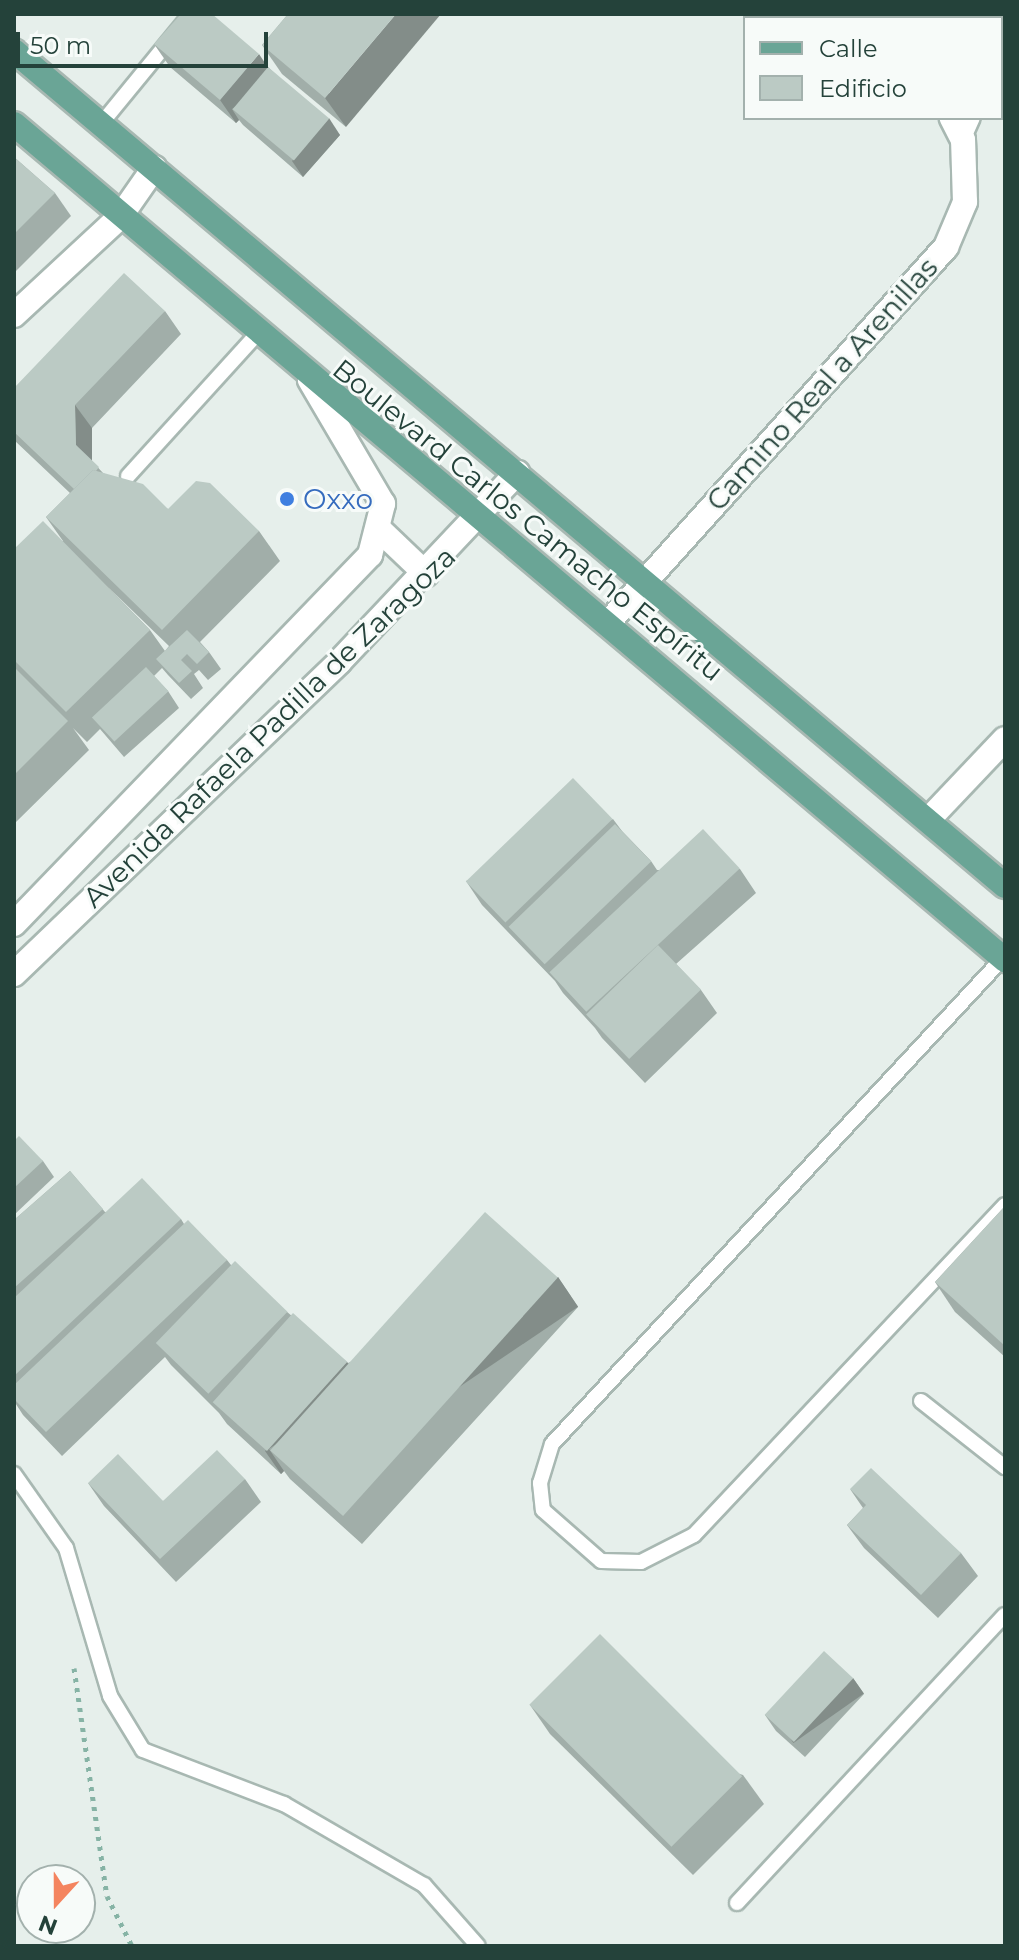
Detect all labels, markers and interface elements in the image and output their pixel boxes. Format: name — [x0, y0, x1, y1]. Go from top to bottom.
scale bar — [20, 16, 272, 66]
legend — [743, 16, 1003, 120]
text: 50 m — [30, 31, 91, 60]
text: Calle — [819, 34, 877, 63]
text: Edificio — [819, 74, 907, 103]
street label: Camino Real a Arenillas — [700, 251, 944, 517]
street label: Boulevard Carlos Camacho Espíritu — [326, 352, 730, 688]
place label: Oxxo — [303, 482, 373, 516]
marker: Oxxo — [278, 490, 296, 508]
street label: Avenida Rafaela Padilla de Zaragoza — [76, 540, 462, 914]
north arrow — [16, 1864, 96, 1944]
text: N — [35, 1909, 61, 1941]

